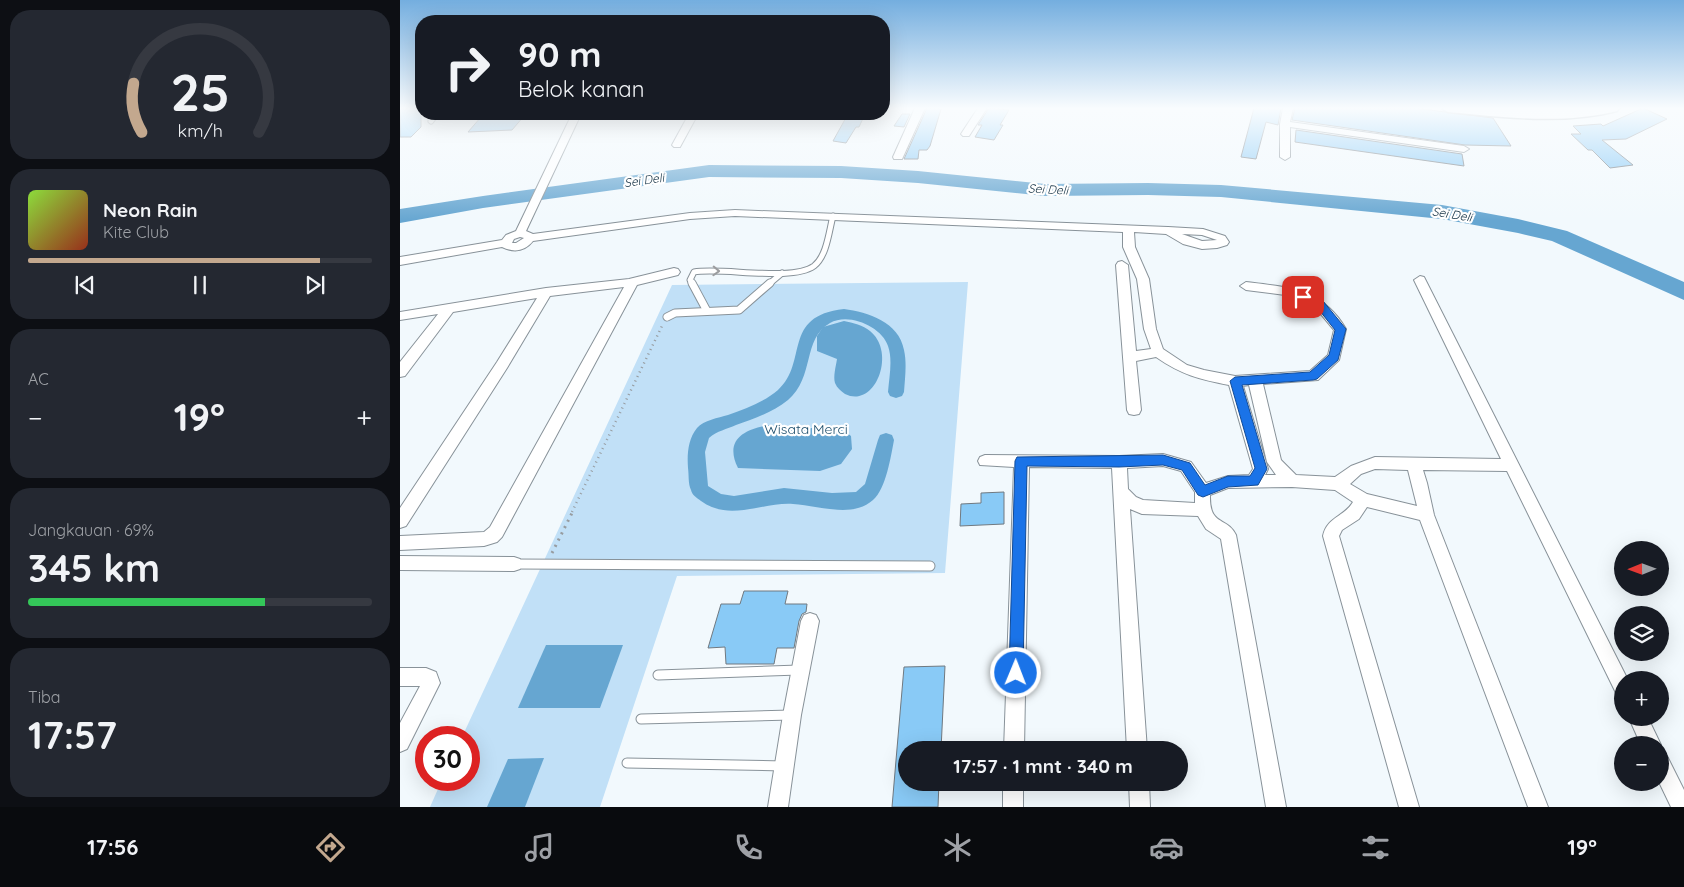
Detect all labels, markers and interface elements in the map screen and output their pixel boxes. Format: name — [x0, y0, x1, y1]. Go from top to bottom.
text: 90 m — [518, 32, 601, 76]
icon: right — [435, 35, 500, 100]
text: 25 — [170, 59, 230, 124]
text: Belok kanan — [518, 75, 644, 103]
text: km/h — [177, 119, 223, 141]
water label: Sei Deli — [623, 170, 666, 190]
water label: Sei Deli — [1028, 180, 1070, 198]
text: Neon Rain — [103, 198, 198, 222]
water label: Sei Deli — [1431, 203, 1474, 225]
text: Kite Club — [103, 222, 169, 242]
one-way arrow — [712, 265, 720, 276]
icon: previous — [71, 271, 99, 299]
icon: pause — [186, 271, 214, 299]
icon: next — [301, 271, 329, 299]
pin — [1282, 276, 1324, 318]
icon: arrive — [1289, 283, 1317, 311]
text: AC — [28, 369, 49, 389]
text: 19° — [174, 393, 225, 441]
text: − — [28, 400, 43, 435]
text: + — [356, 400, 372, 435]
park label: Wisata Merci — [764, 420, 848, 438]
text: Jangkauan · 69% — [28, 520, 154, 540]
north arrow — [1614, 541, 1669, 596]
map controls — [1614, 541, 1669, 791]
text: 345 km — [28, 544, 160, 592]
button: layers — [1614, 606, 1669, 661]
position arrow — [989, 646, 1041, 698]
button: + — [1614, 671, 1669, 726]
text: Tiba — [28, 687, 60, 707]
text: 17:57 — [28, 711, 117, 759]
speed limit sign: 30 — [415, 726, 480, 791]
button: − — [1614, 736, 1669, 791]
text: 17:57 · 1 mnt · 340 m — [953, 754, 1133, 778]
icon: directions — [313, 830, 348, 865]
icon: music — [522, 830, 557, 865]
icon: phone — [731, 830, 766, 865]
icon: climate — [940, 830, 975, 865]
icon: car — [1149, 830, 1184, 865]
icon: filters — [1358, 830, 1393, 865]
text: 17:56 — [87, 833, 139, 861]
text: 19° — [1567, 833, 1597, 861]

